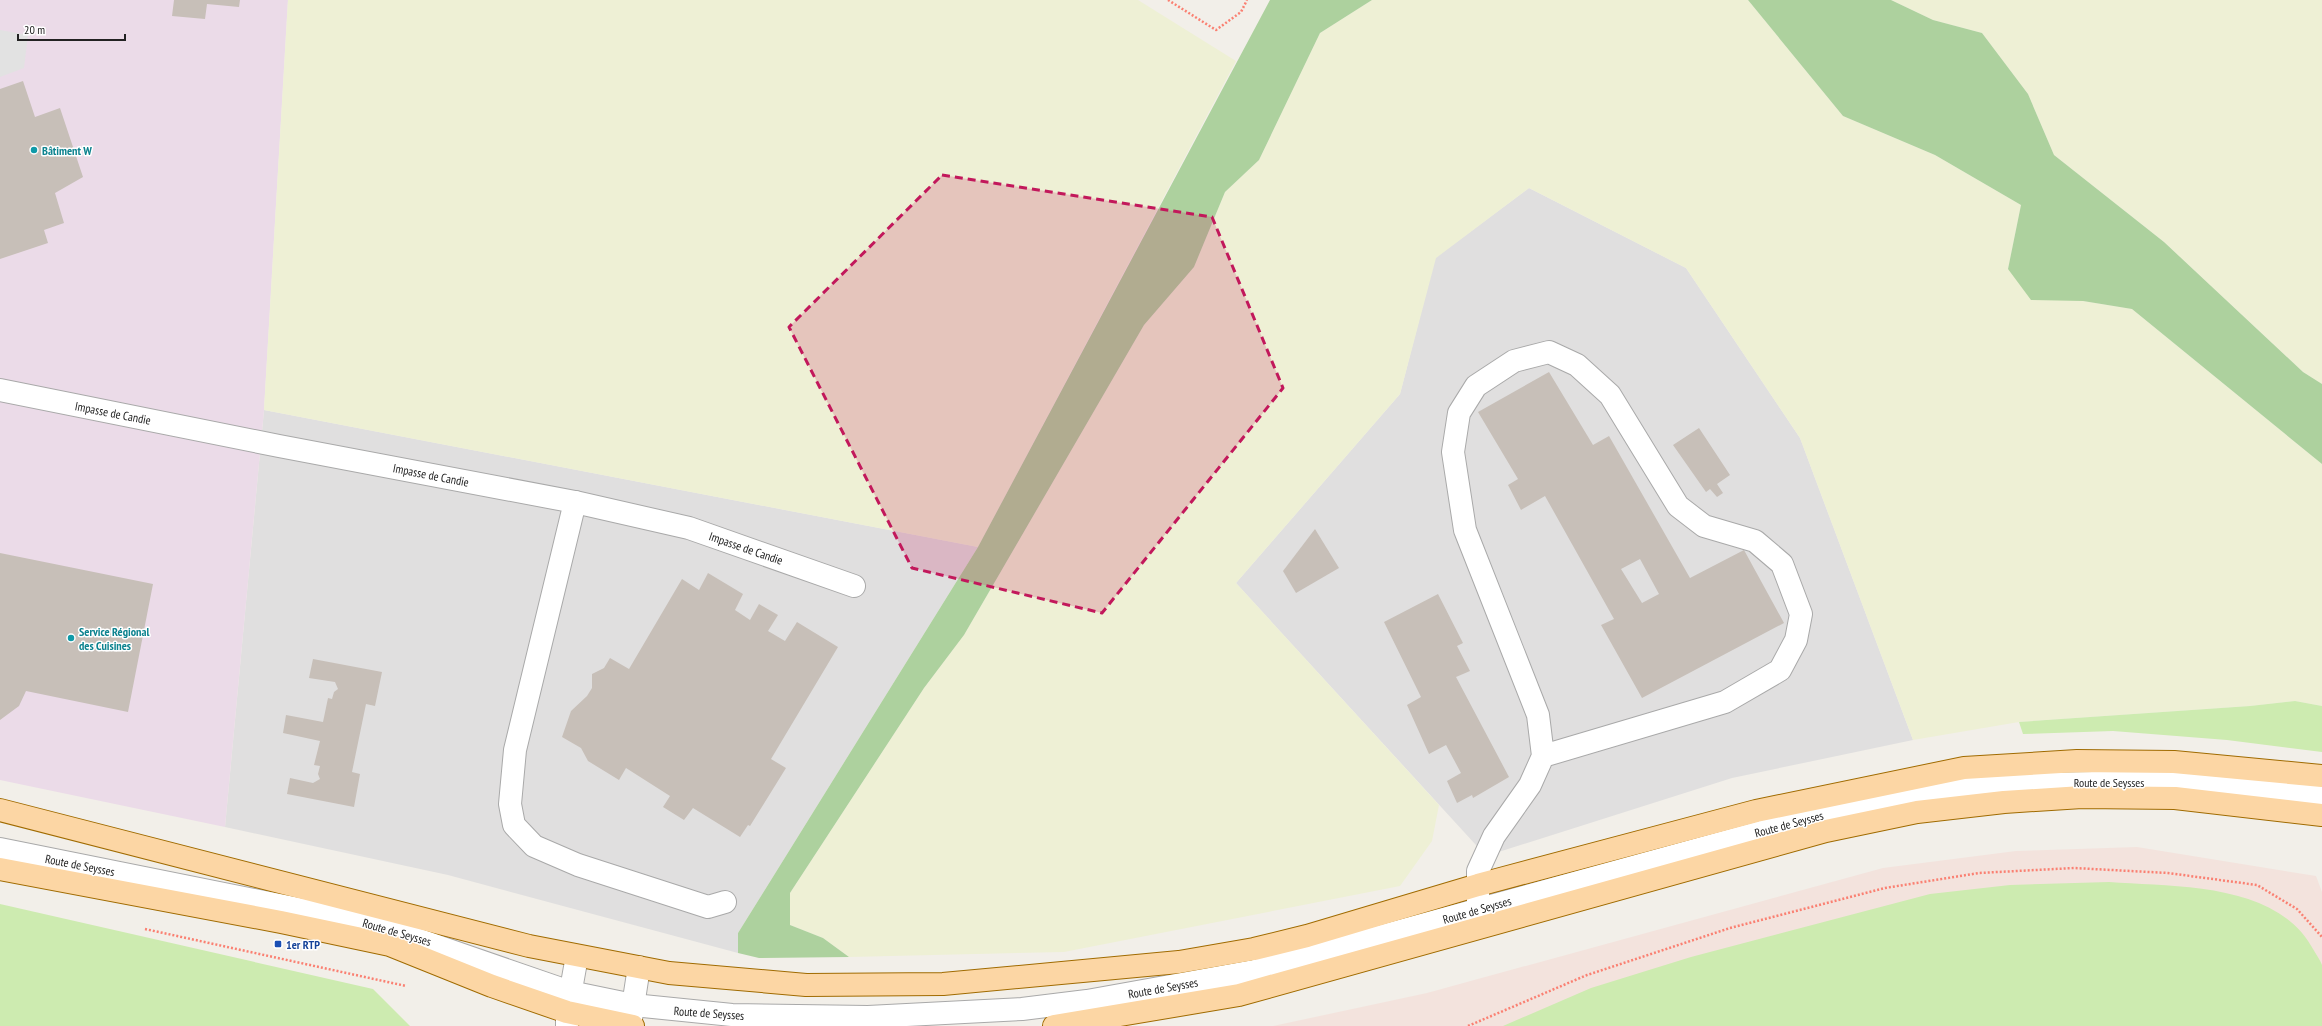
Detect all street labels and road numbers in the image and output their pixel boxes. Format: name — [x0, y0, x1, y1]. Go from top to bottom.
street label: Impasse de Candie — [74, 398, 152, 428]
street label: Impasse de Candie — [392, 460, 470, 490]
street label: Impasse de Candie — [707, 528, 785, 568]
street label: Route de Seysses — [2074, 775, 2144, 790]
street label: Route de Seysses — [1753, 808, 1825, 840]
street label: Route de Seysses — [44, 851, 116, 879]
street label: Route de Seysses — [1441, 893, 1513, 927]
street label: Route de Seysses — [361, 915, 433, 949]
street label: Route de Seysses — [1127, 974, 1199, 1002]
street label: Route de Seysses — [673, 1003, 745, 1023]

